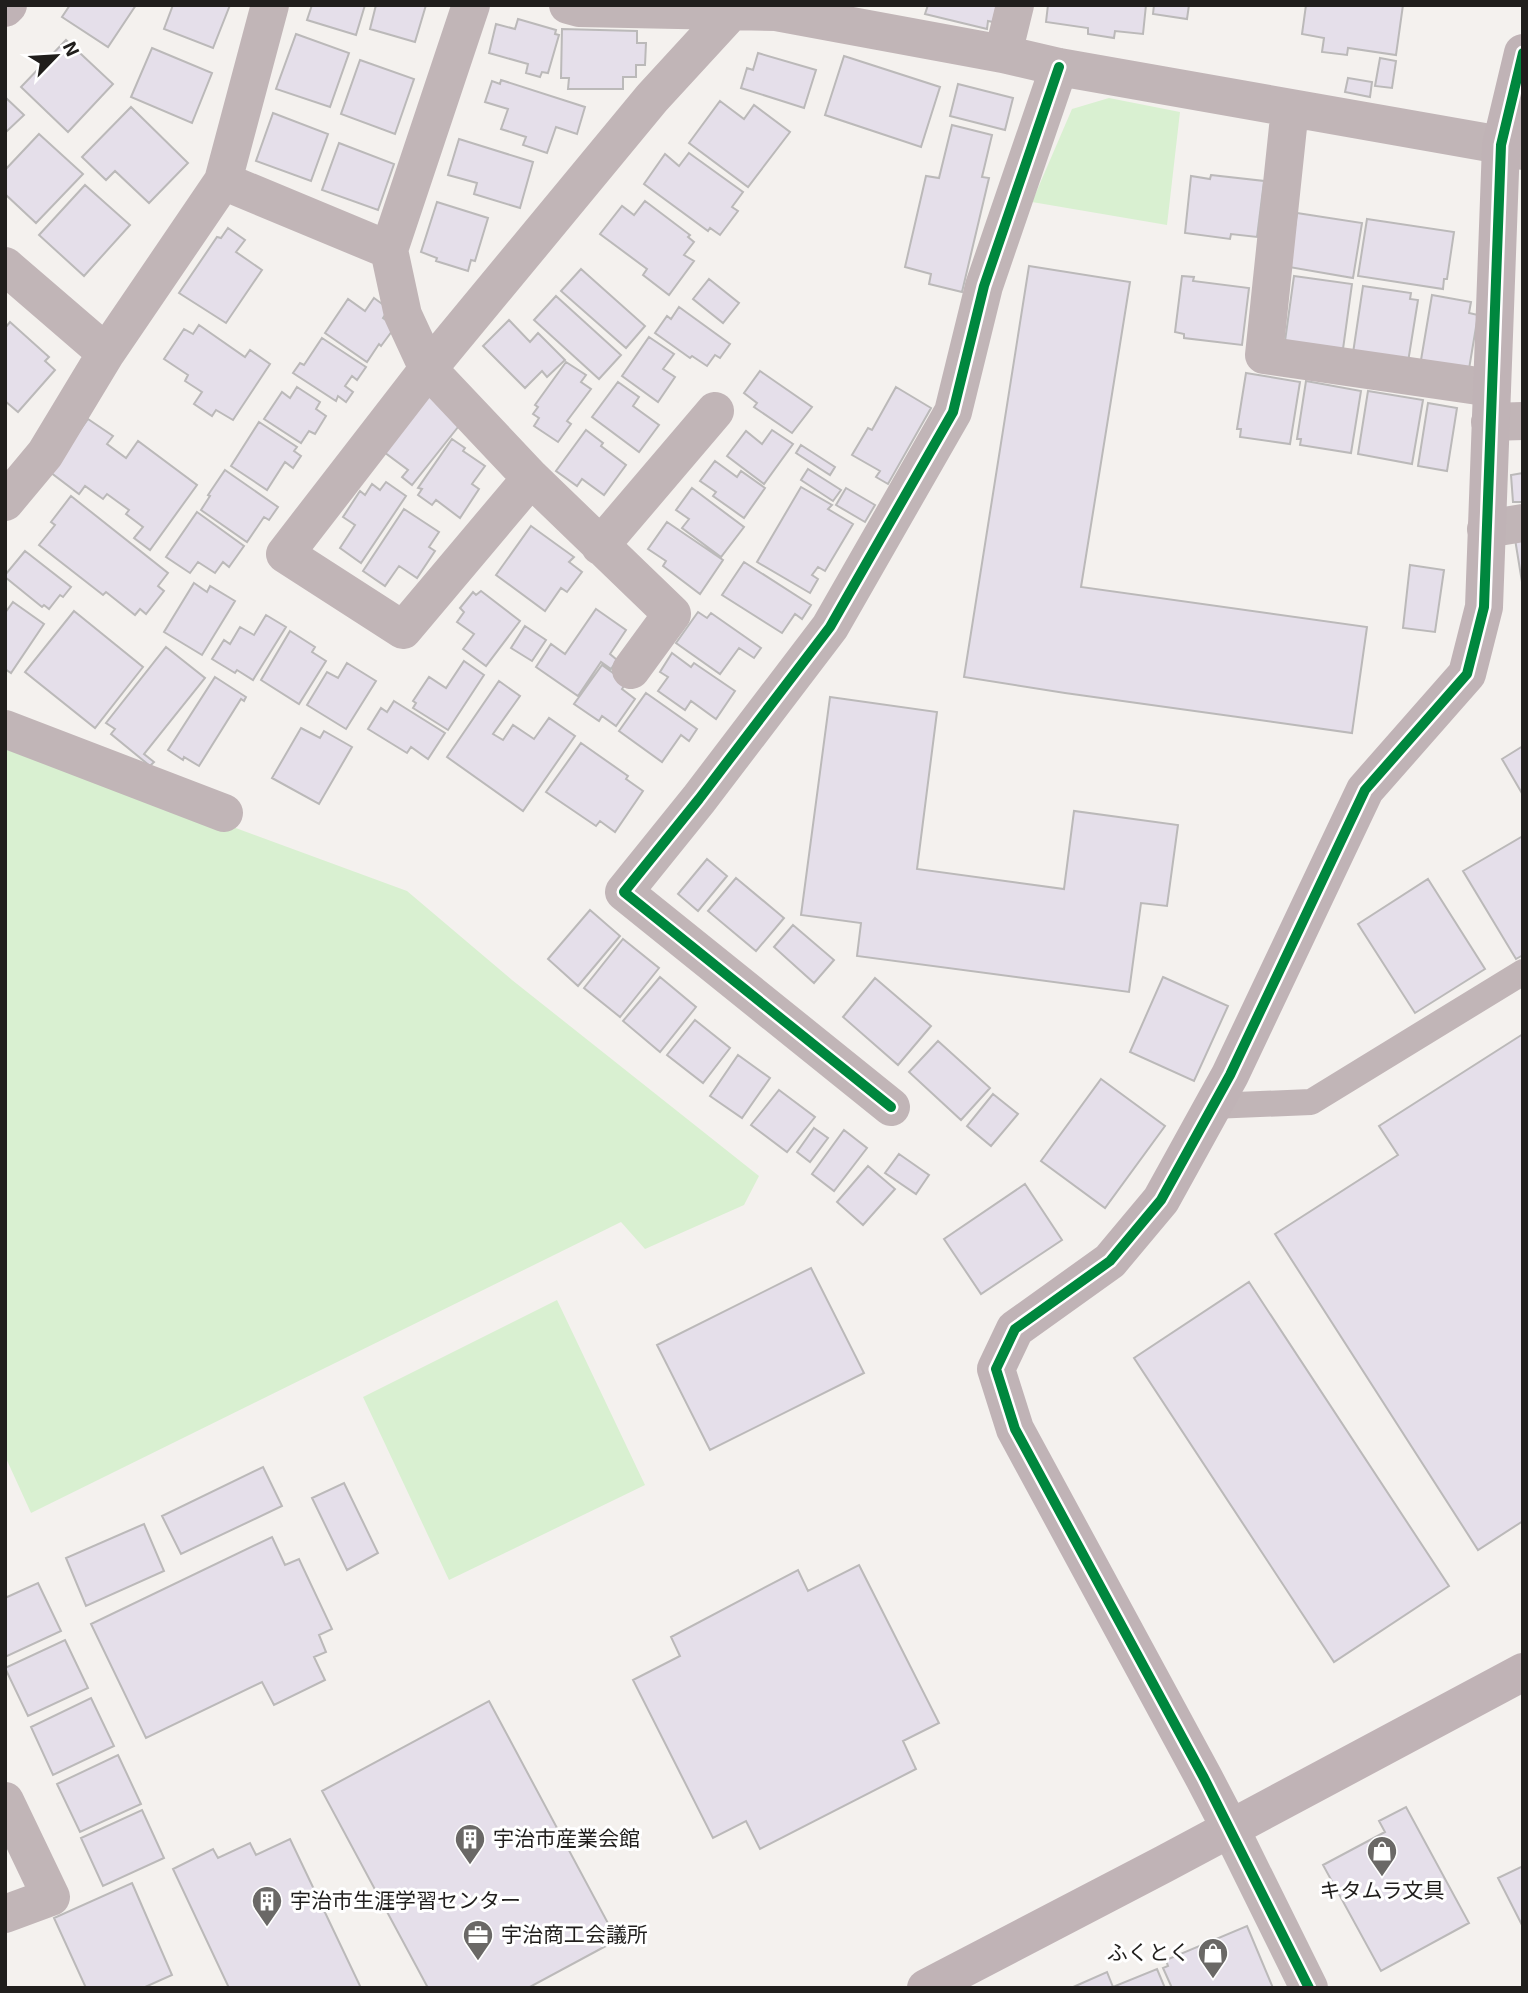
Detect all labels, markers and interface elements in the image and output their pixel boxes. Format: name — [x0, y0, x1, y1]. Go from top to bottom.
north arrow — [21, 21, 91, 91]
text: N — [59, 38, 85, 60]
building icon: 宇治市産業会館 — [453, 1822, 487, 1866]
place label: 宇治市産業会館 — [493, 1825, 640, 1850]
shop icon: キタムラ文具 — [1365, 1834, 1399, 1878]
place label: キタムラ文具 — [1320, 1877, 1444, 1902]
building icon: 宇治市生涯学習センター — [250, 1884, 284, 1928]
place label: 宇治市生涯学習センター — [290, 1887, 521, 1912]
office icon: 宇治商工会議所 — [461, 1918, 495, 1962]
place label: 宇治商工会議所 — [501, 1921, 648, 1946]
shop icon: ふくとく — [1196, 1936, 1230, 1980]
place label: ふくとく — [1107, 1939, 1190, 1964]

